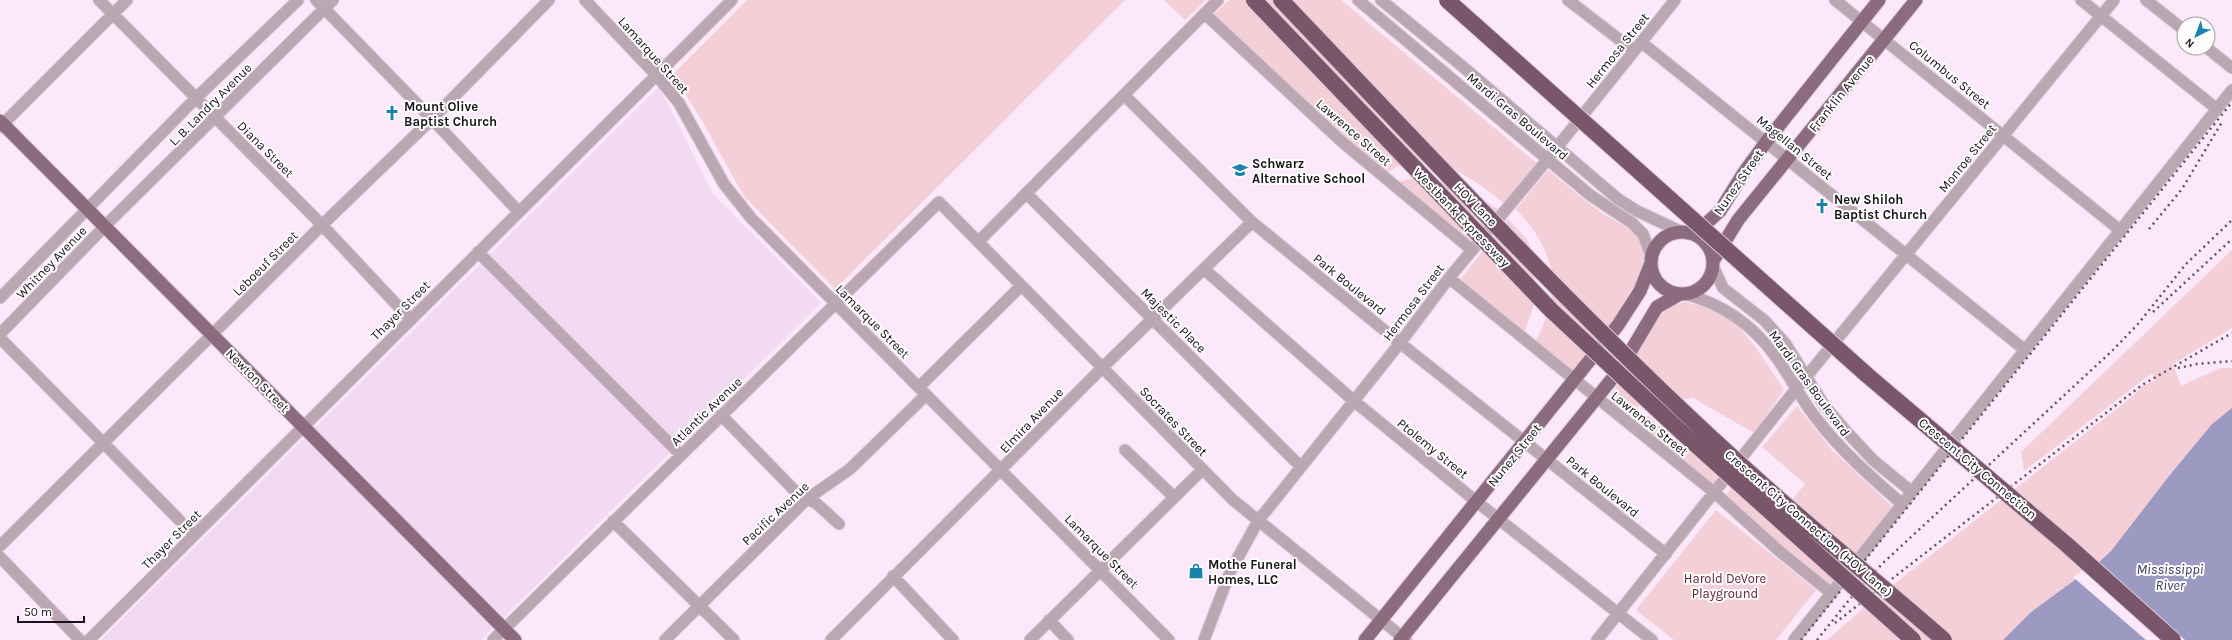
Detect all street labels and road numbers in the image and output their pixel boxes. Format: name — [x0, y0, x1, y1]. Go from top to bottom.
street label: Hermosa Street — [1583, 10, 1652, 91]
street label: Lamarque Street — [614, 14, 692, 98]
street label: Columbus Street — [1906, 37, 1993, 112]
street label: Franklin Avenue — [1806, 51, 1877, 135]
street label: L. B. Landry Avenue — [166, 60, 255, 149]
street label: Mardi Gras Boulevard — [1464, 70, 1571, 163]
street label: Lawrence Street — [1313, 96, 1394, 169]
street label: Magellan Street — [1754, 112, 1836, 183]
street label: Diana Street — [234, 118, 297, 181]
street label: Monroe Street — [1935, 121, 1999, 195]
street label: Nunez Street — [1710, 147, 1766, 218]
street label: Westbank Expressway — [1410, 165, 1513, 270]
street label: HOV Lane — [1451, 179, 1500, 230]
street label: Whitney Avenue — [13, 223, 90, 302]
street label: Leboeuf Street — [230, 228, 301, 299]
street label: Park Boulevard — [1310, 251, 1389, 318]
street label: Hermosa Street — [1380, 261, 1447, 344]
street label: Thayer Street — [368, 278, 433, 343]
street label: Lamarque Street — [832, 281, 913, 362]
street label: Majestic Place — [1138, 285, 1209, 356]
street label: Mardi Gras Boulevard — [1766, 327, 1853, 439]
street label: Newton Street — [223, 345, 293, 415]
street label: Atlantic Avenue — [668, 374, 745, 449]
street label: Elmira Avenue — [997, 384, 1066, 456]
street label: Socrates Street — [1137, 384, 1211, 459]
street label: Lawrence Street — [1608, 388, 1691, 459]
street label: Ptolemy Street — [1394, 415, 1471, 481]
street label: Crescent City Connection — [1916, 415, 2040, 522]
street label: Nunez Street — [1485, 421, 1544, 490]
street label: Crescent City Connection (HOV Lane) — [1722, 447, 1895, 600]
street label: Park Boulevard — [1563, 453, 1642, 520]
street label: Pacific Avenue — [739, 478, 812, 548]
street label: Thayer Street — [139, 507, 204, 572]
street label: Lamarque Street — [1061, 511, 1142, 592]

